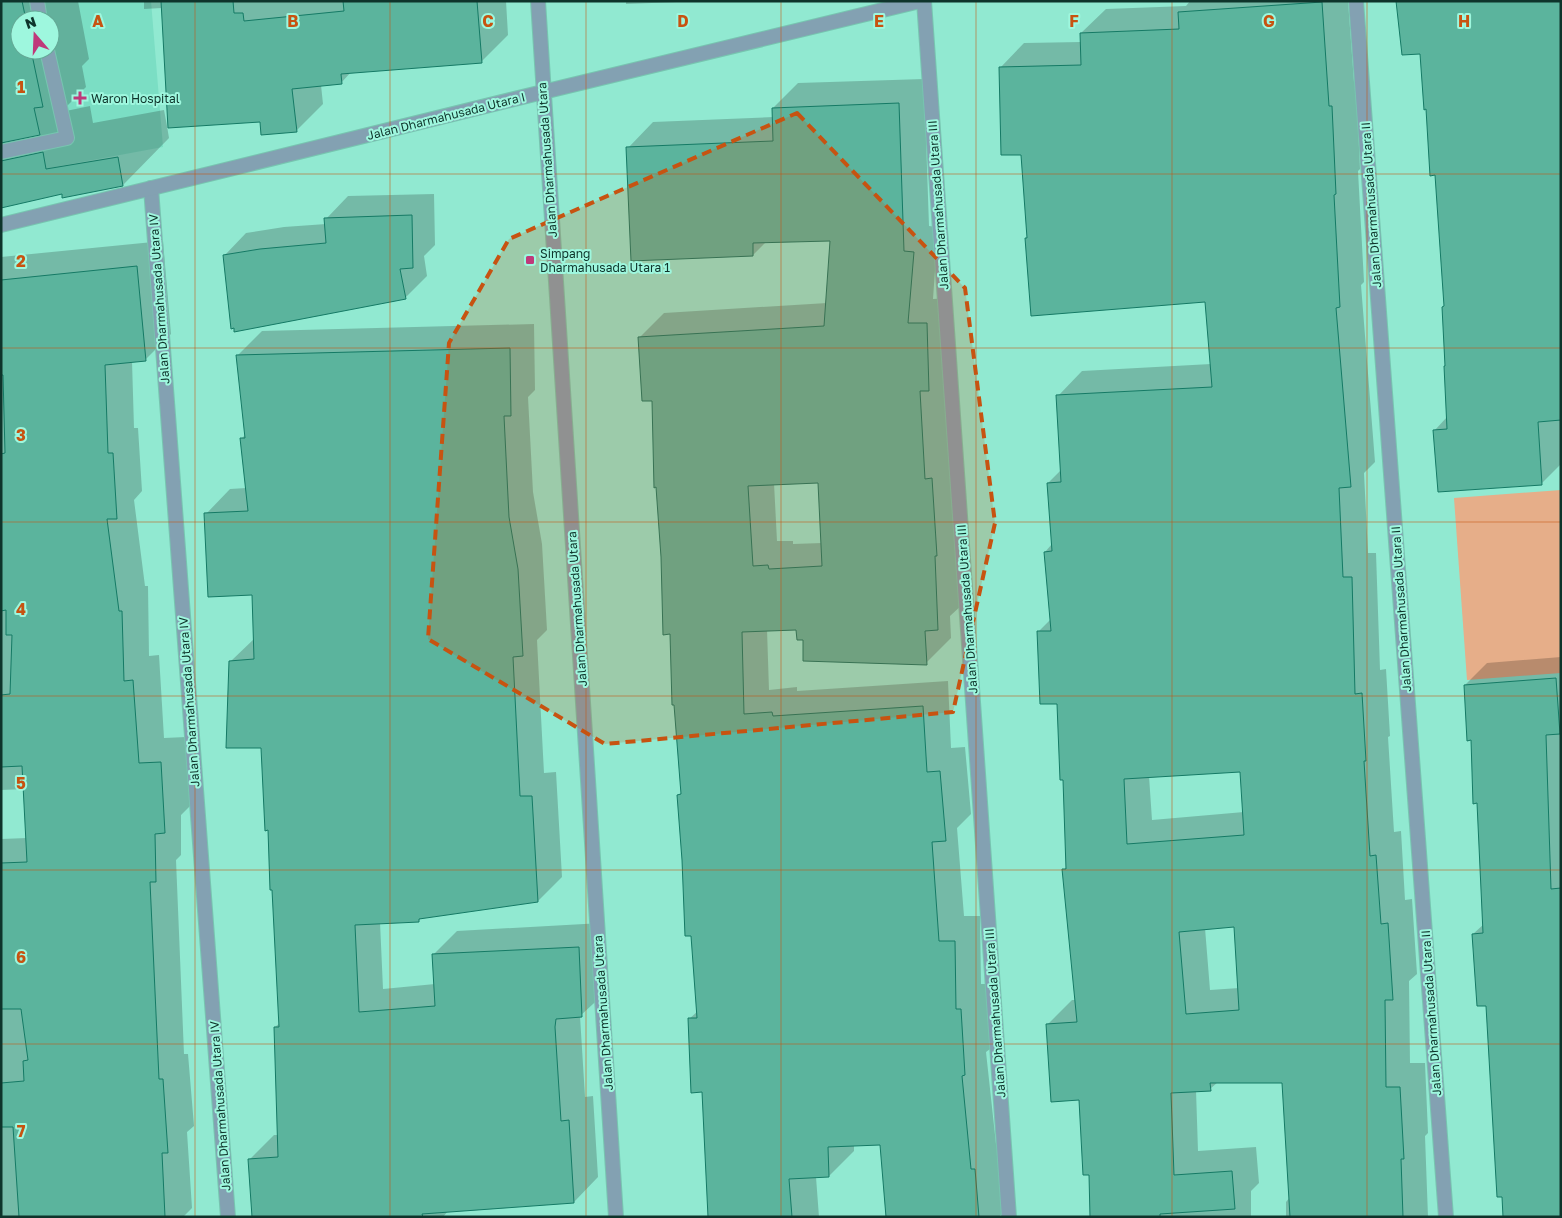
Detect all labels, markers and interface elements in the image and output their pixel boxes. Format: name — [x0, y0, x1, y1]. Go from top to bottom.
north arrow — [10, 10, 60, 60]
text: A — [92, 11, 104, 31]
text: B — [287, 11, 299, 31]
text: C — [482, 11, 494, 31]
text: D — [677, 11, 689, 31]
text: E — [874, 11, 884, 31]
text: F — [1069, 11, 1079, 31]
text: G — [1263, 11, 1275, 31]
text: H — [1458, 11, 1470, 31]
text: N — [23, 12, 38, 32]
text: 1 — [17, 77, 25, 97]
street label: Jalan Dharmahusada Utara — [534, 82, 560, 238]
street label: Jalan Dharmahusada Utara I — [365, 89, 527, 143]
marker: Waron Hospital — [73, 91, 87, 105]
place label: Waron Hospital — [91, 91, 180, 106]
street label: Jalan Dharmahusada Utara III — [925, 120, 951, 290]
street label: Jalan Dharmahusada Utara II — [1358, 122, 1384, 288]
street label: Jalan Dharmahusada Utara IV — [146, 213, 172, 385]
place label: Simpang Dharmahusada Utara 1 — [540, 246, 670, 275]
text: 2 — [16, 251, 26, 271]
marker: Simpang Dharmahusada Utara 1 — [524, 254, 536, 266]
text: 3 — [16, 425, 26, 445]
street label: Jalan Dharmahusada Utara III — [954, 524, 980, 694]
street label: Jalan Dharmahusada Utara II — [1388, 526, 1414, 692]
street label: Jalan Dharmahusada Utara — [564, 531, 590, 687]
text: 4 — [16, 599, 26, 619]
street label: Jalan Dharmahusada Utara IV — [176, 616, 202, 788]
text: 5 — [16, 773, 26, 793]
street label: Jalan Dharmahusada Utara III — [982, 928, 1008, 1098]
street label: Jalan Dharmahusada Utara II — [1418, 930, 1444, 1096]
street label: Jalan Dharmahusada Utara — [590, 935, 616, 1091]
text: 6 — [16, 947, 26, 967]
street label: Jalan Dharmahusada Utara IV — [207, 1020, 233, 1192]
text: 7 — [17, 1121, 26, 1141]

